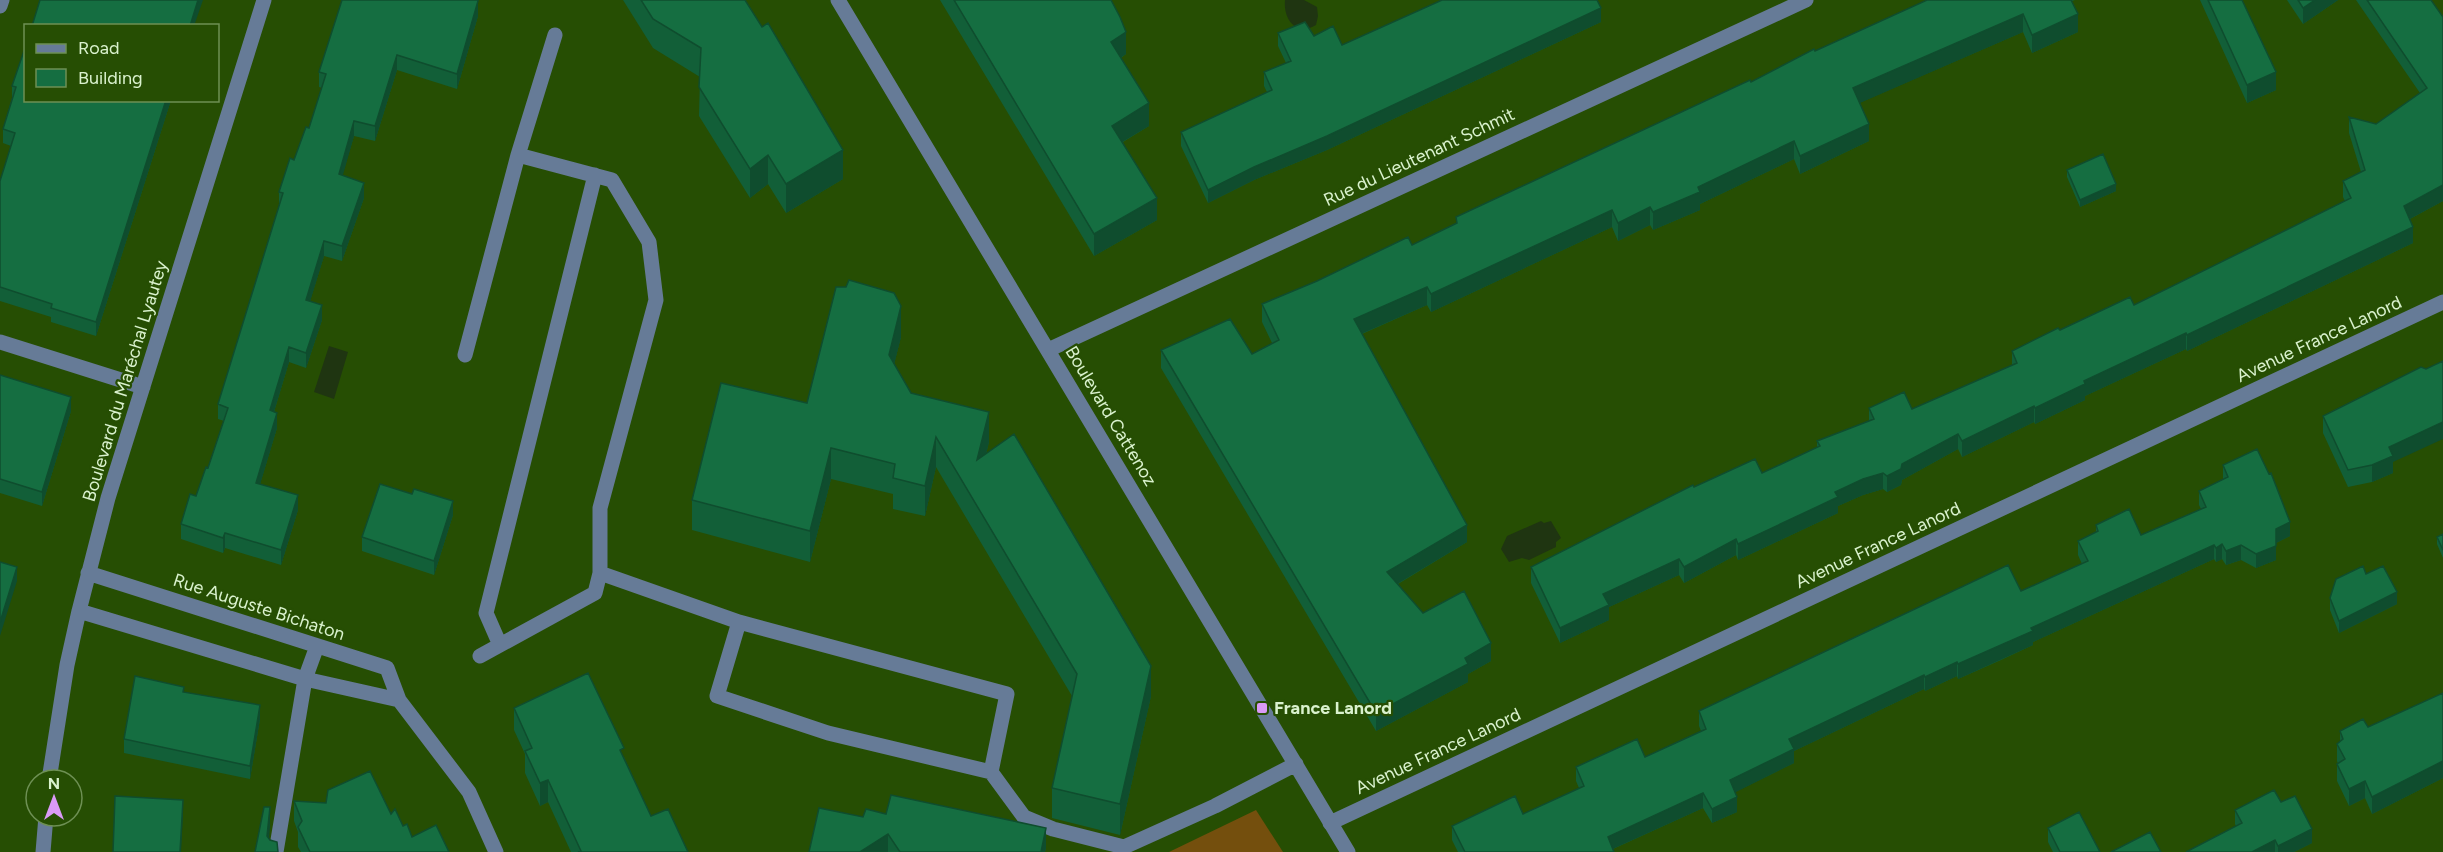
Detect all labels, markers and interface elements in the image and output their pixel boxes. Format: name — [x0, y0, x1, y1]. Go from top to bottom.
legend — [24, 24, 219, 102]
text: Road — [78, 37, 119, 59]
text: Building — [78, 67, 143, 89]
street label: Rue du Lieutenant Schmit — [1320, 103, 1518, 211]
street label: Boulevard du Maréchal Lyautey — [78, 257, 172, 504]
street label: Avenue France Lanord — [2233, 291, 2405, 387]
street label: Boulevard Cattenoz — [1061, 342, 1162, 490]
street label: Avenue France Lanord — [1792, 497, 1964, 593]
street label: Rue Auguste Bichaton — [170, 569, 348, 645]
place label: France Lanord — [1274, 697, 1392, 719]
marker: France Lanord — [1255, 701, 1269, 715]
street label: Avenue France Lanord — [1352, 703, 1524, 799]
north arrow — [24, 768, 84, 828]
text: N — [48, 774, 60, 793]

